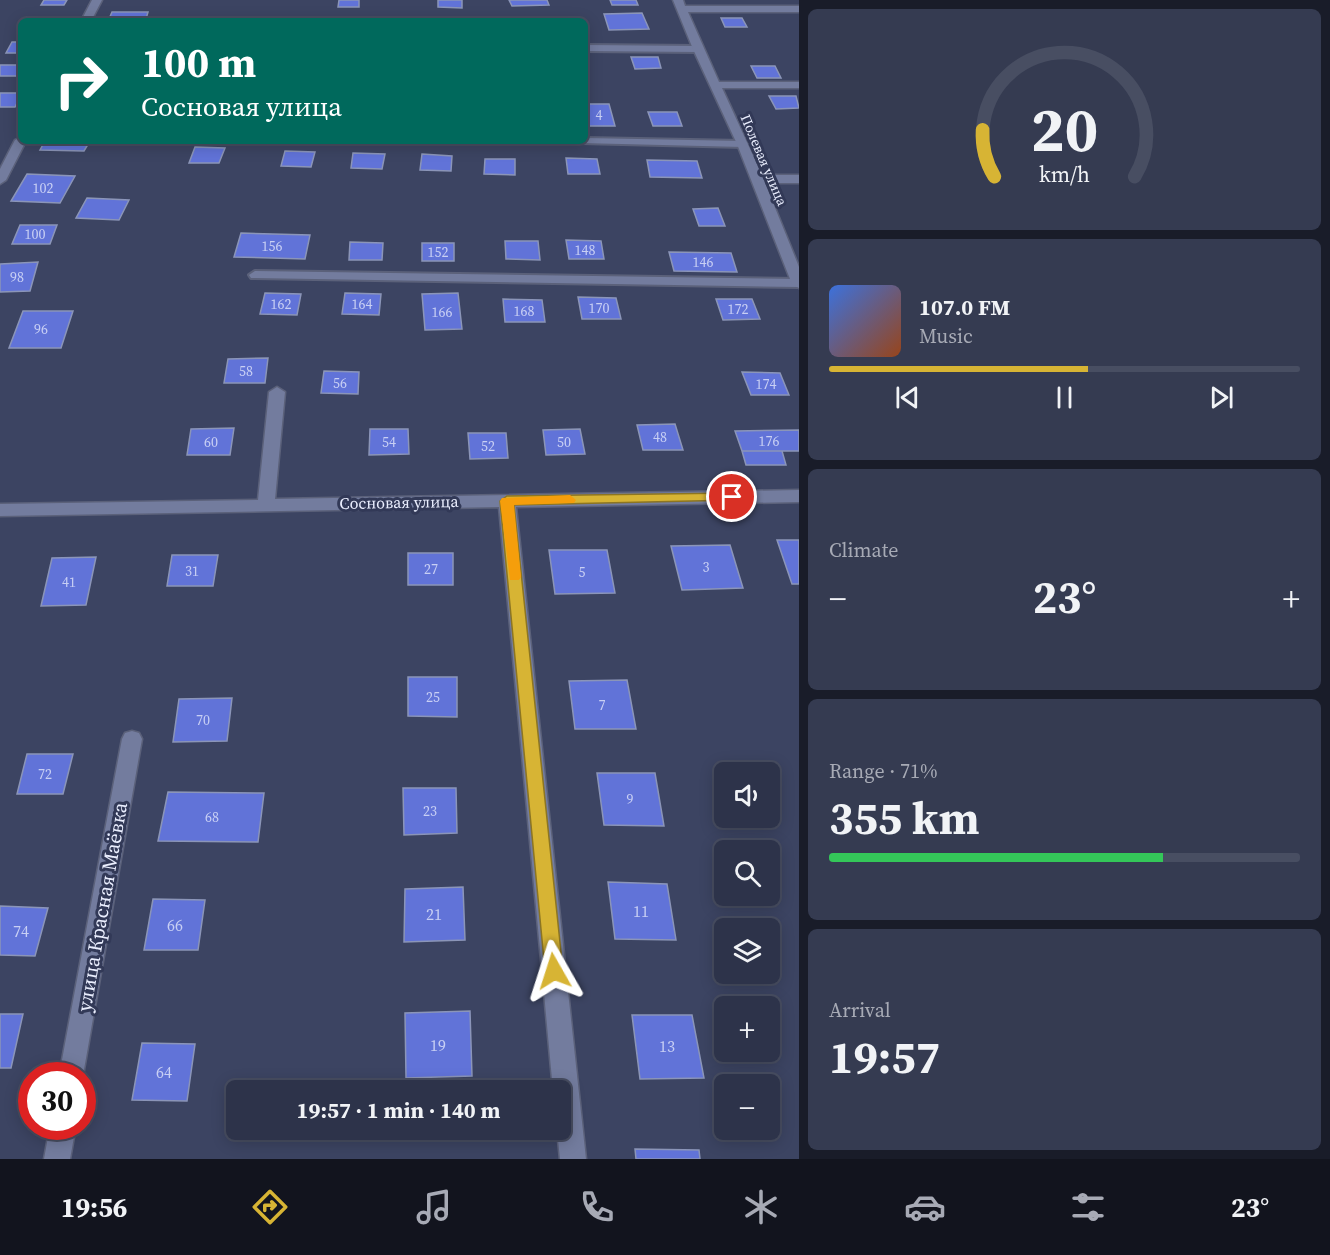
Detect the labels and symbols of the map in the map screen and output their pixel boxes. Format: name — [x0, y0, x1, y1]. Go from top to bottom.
house number: 4 — [596, 105, 603, 125]
street label: Полевая улица — [736, 111, 793, 210]
house number: 102 — [33, 178, 54, 198]
house number: 100 — [25, 224, 46, 244]
house number: 156 — [262, 236, 283, 256]
house number: 148 — [575, 240, 596, 260]
house number: 152 — [428, 242, 449, 262]
house number: 146 — [693, 252, 714, 272]
house number: 98 — [10, 267, 24, 287]
house number: 162 — [271, 294, 292, 314]
house number: 164 — [352, 294, 373, 314]
house number: 170 — [589, 298, 610, 318]
house number: 172 — [728, 299, 749, 319]
house number: 168 — [514, 301, 535, 321]
house number: 166 — [432, 302, 453, 322]
house number: 96 — [34, 319, 48, 339]
house number: 58 — [239, 361, 253, 381]
house number: 56 — [333, 373, 347, 393]
house number: 174 — [756, 374, 777, 394]
house number: 48 — [653, 427, 667, 447]
house number: 176 — [759, 431, 780, 451]
house number: 60 — [204, 432, 218, 452]
house number: 54 — [382, 432, 396, 452]
house number: 50 — [557, 432, 571, 452]
house number: 52 — [481, 436, 495, 456]
pin — [706, 471, 757, 522]
street label: Сосновая улица — [339, 490, 460, 514]
house number: 3 — [703, 557, 710, 577]
house number: 27 — [424, 559, 438, 579]
house number: 31 — [185, 561, 199, 581]
house number: 5 — [579, 562, 586, 582]
house number: 41 — [62, 572, 76, 592]
house number: 25 — [426, 687, 440, 707]
house number: 7 — [599, 695, 606, 715]
house number: 70 — [196, 710, 210, 730]
house number: 72 — [38, 764, 52, 784]
house number: 9 — [627, 789, 634, 809]
street label: улица Красная Маёвка — [70, 799, 134, 1014]
house number: 23 — [423, 801, 437, 821]
house number: 68 — [205, 807, 219, 827]
house number: 11 — [633, 900, 649, 922]
house number: 21 — [426, 903, 442, 925]
house number: 66 — [167, 914, 183, 936]
house number: 74 — [13, 920, 29, 942]
position arrow — [522, 939, 586, 1003]
house number: 19 — [430, 1034, 446, 1056]
house number: 13 — [659, 1035, 675, 1057]
house number: 64 — [156, 1061, 172, 1083]
speed limit sign: 30 — [18, 1062, 96, 1140]

